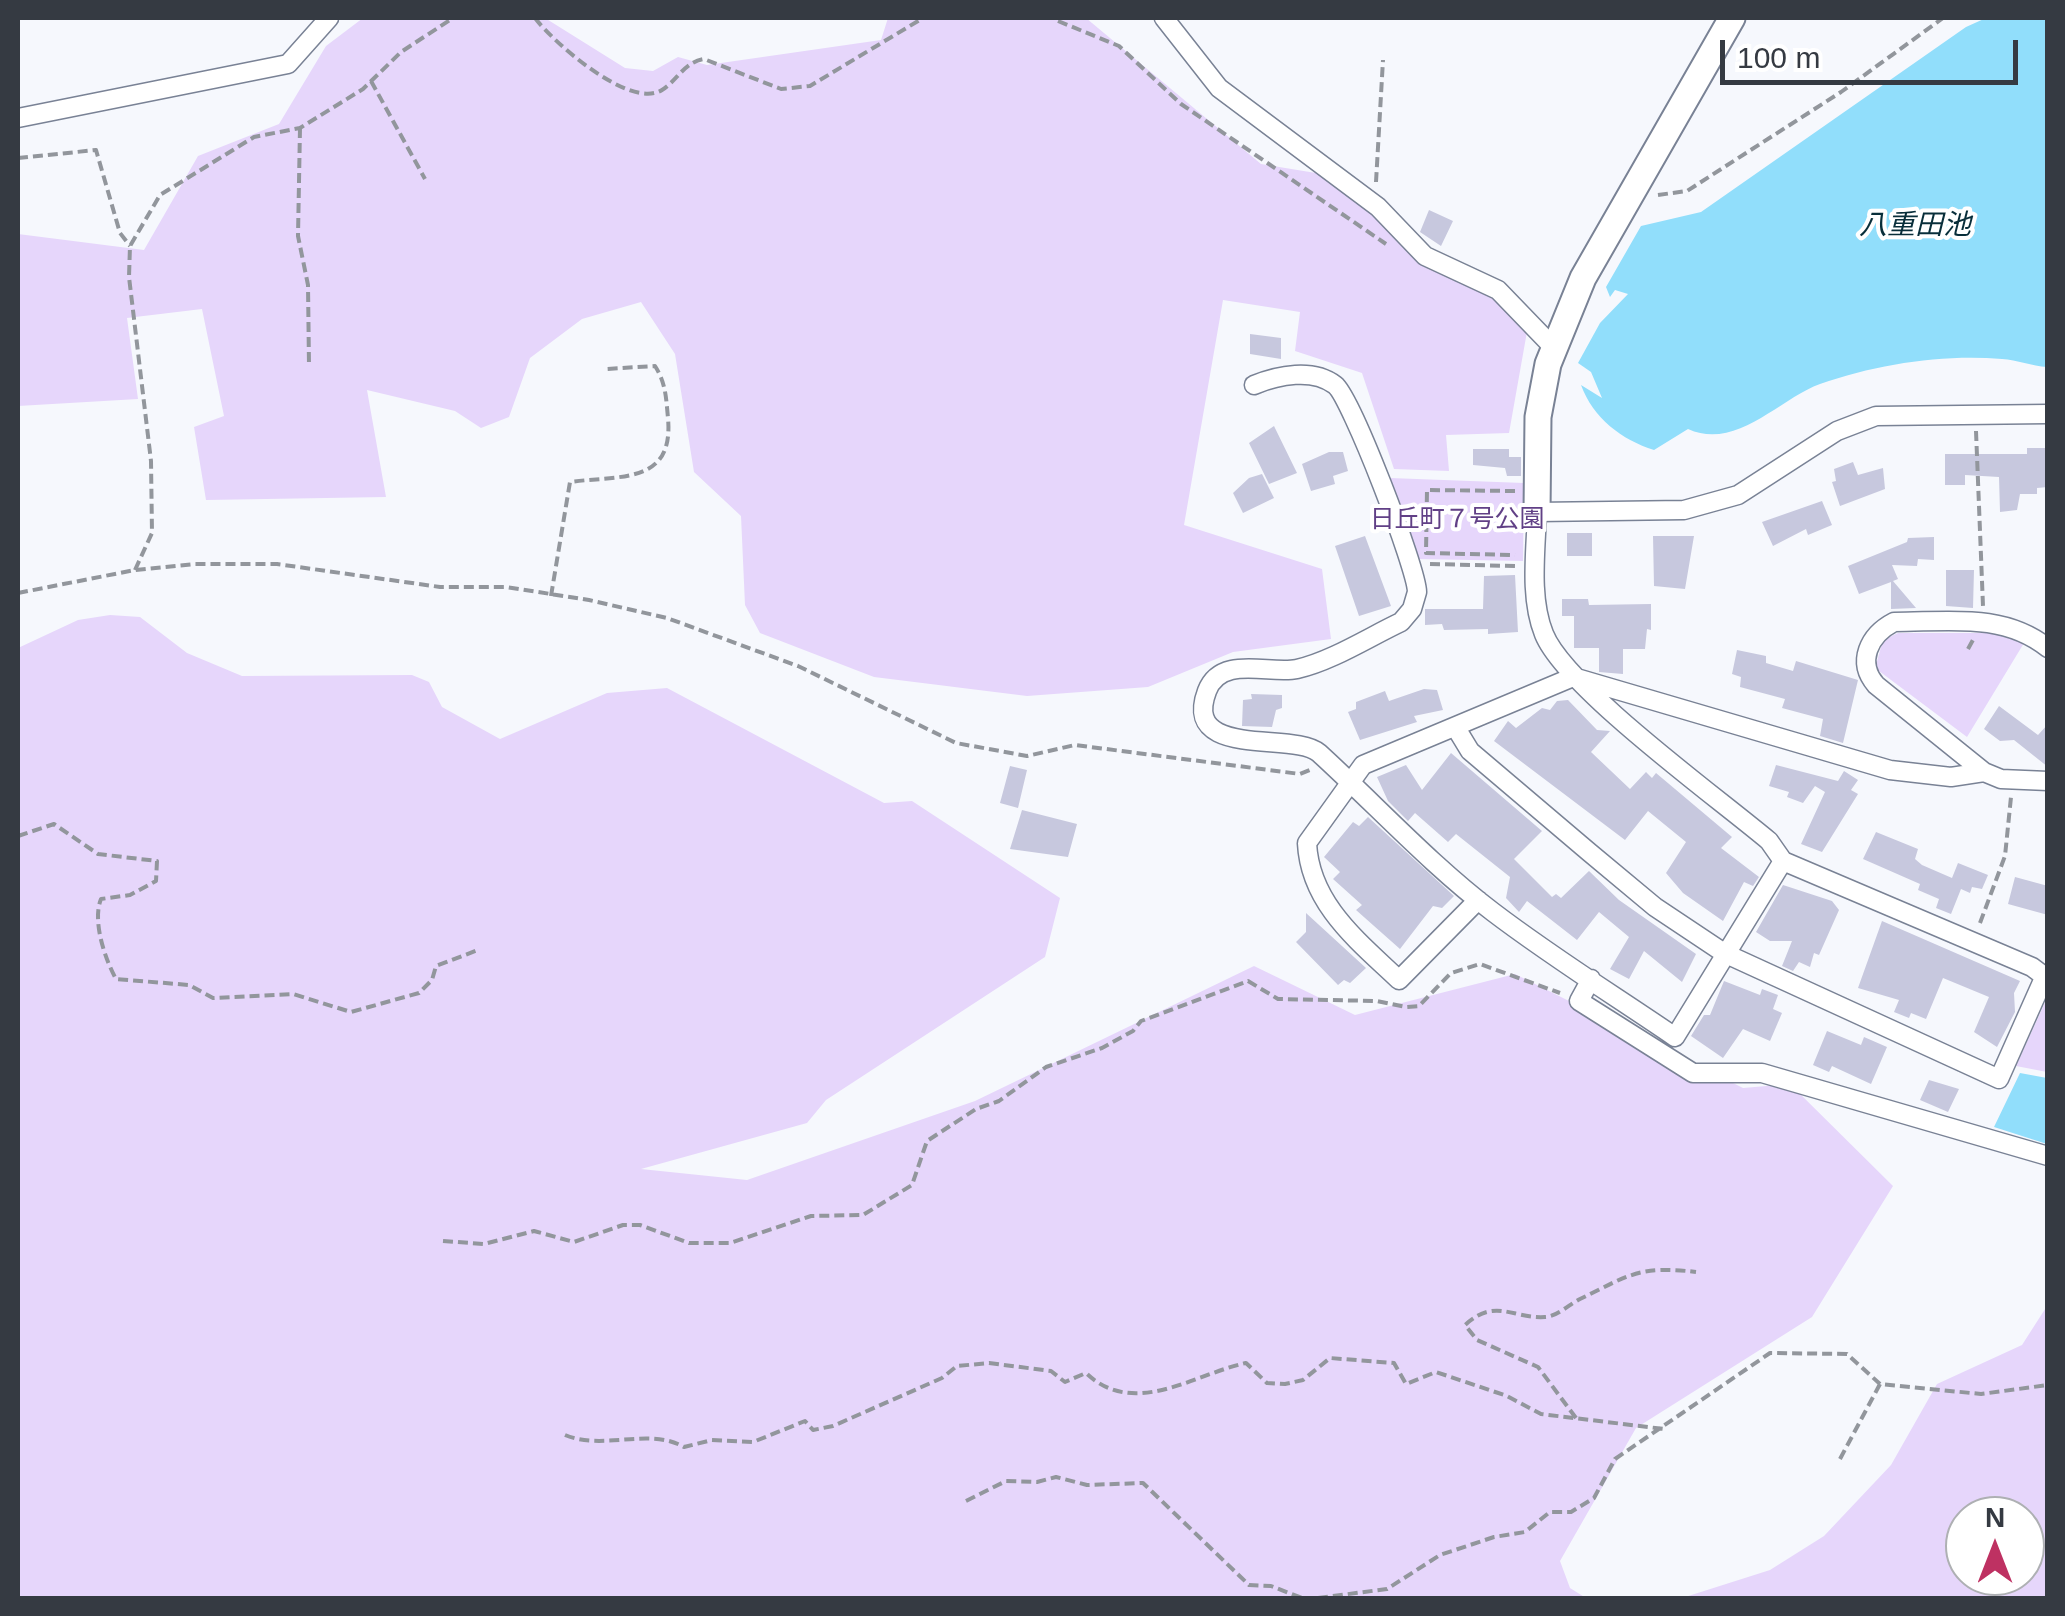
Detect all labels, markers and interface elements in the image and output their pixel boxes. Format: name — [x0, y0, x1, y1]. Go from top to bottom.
scale bar — [1725, 20, 2022, 82]
text: 100 m — [1737, 41, 1820, 74]
water label: 八重田池 — [1859, 209, 1971, 243]
park label: 日丘町７号公園 — [1370, 505, 1544, 535]
north arrow — [1945, 1496, 2045, 1596]
text: N — [1985, 1502, 2005, 1533]

